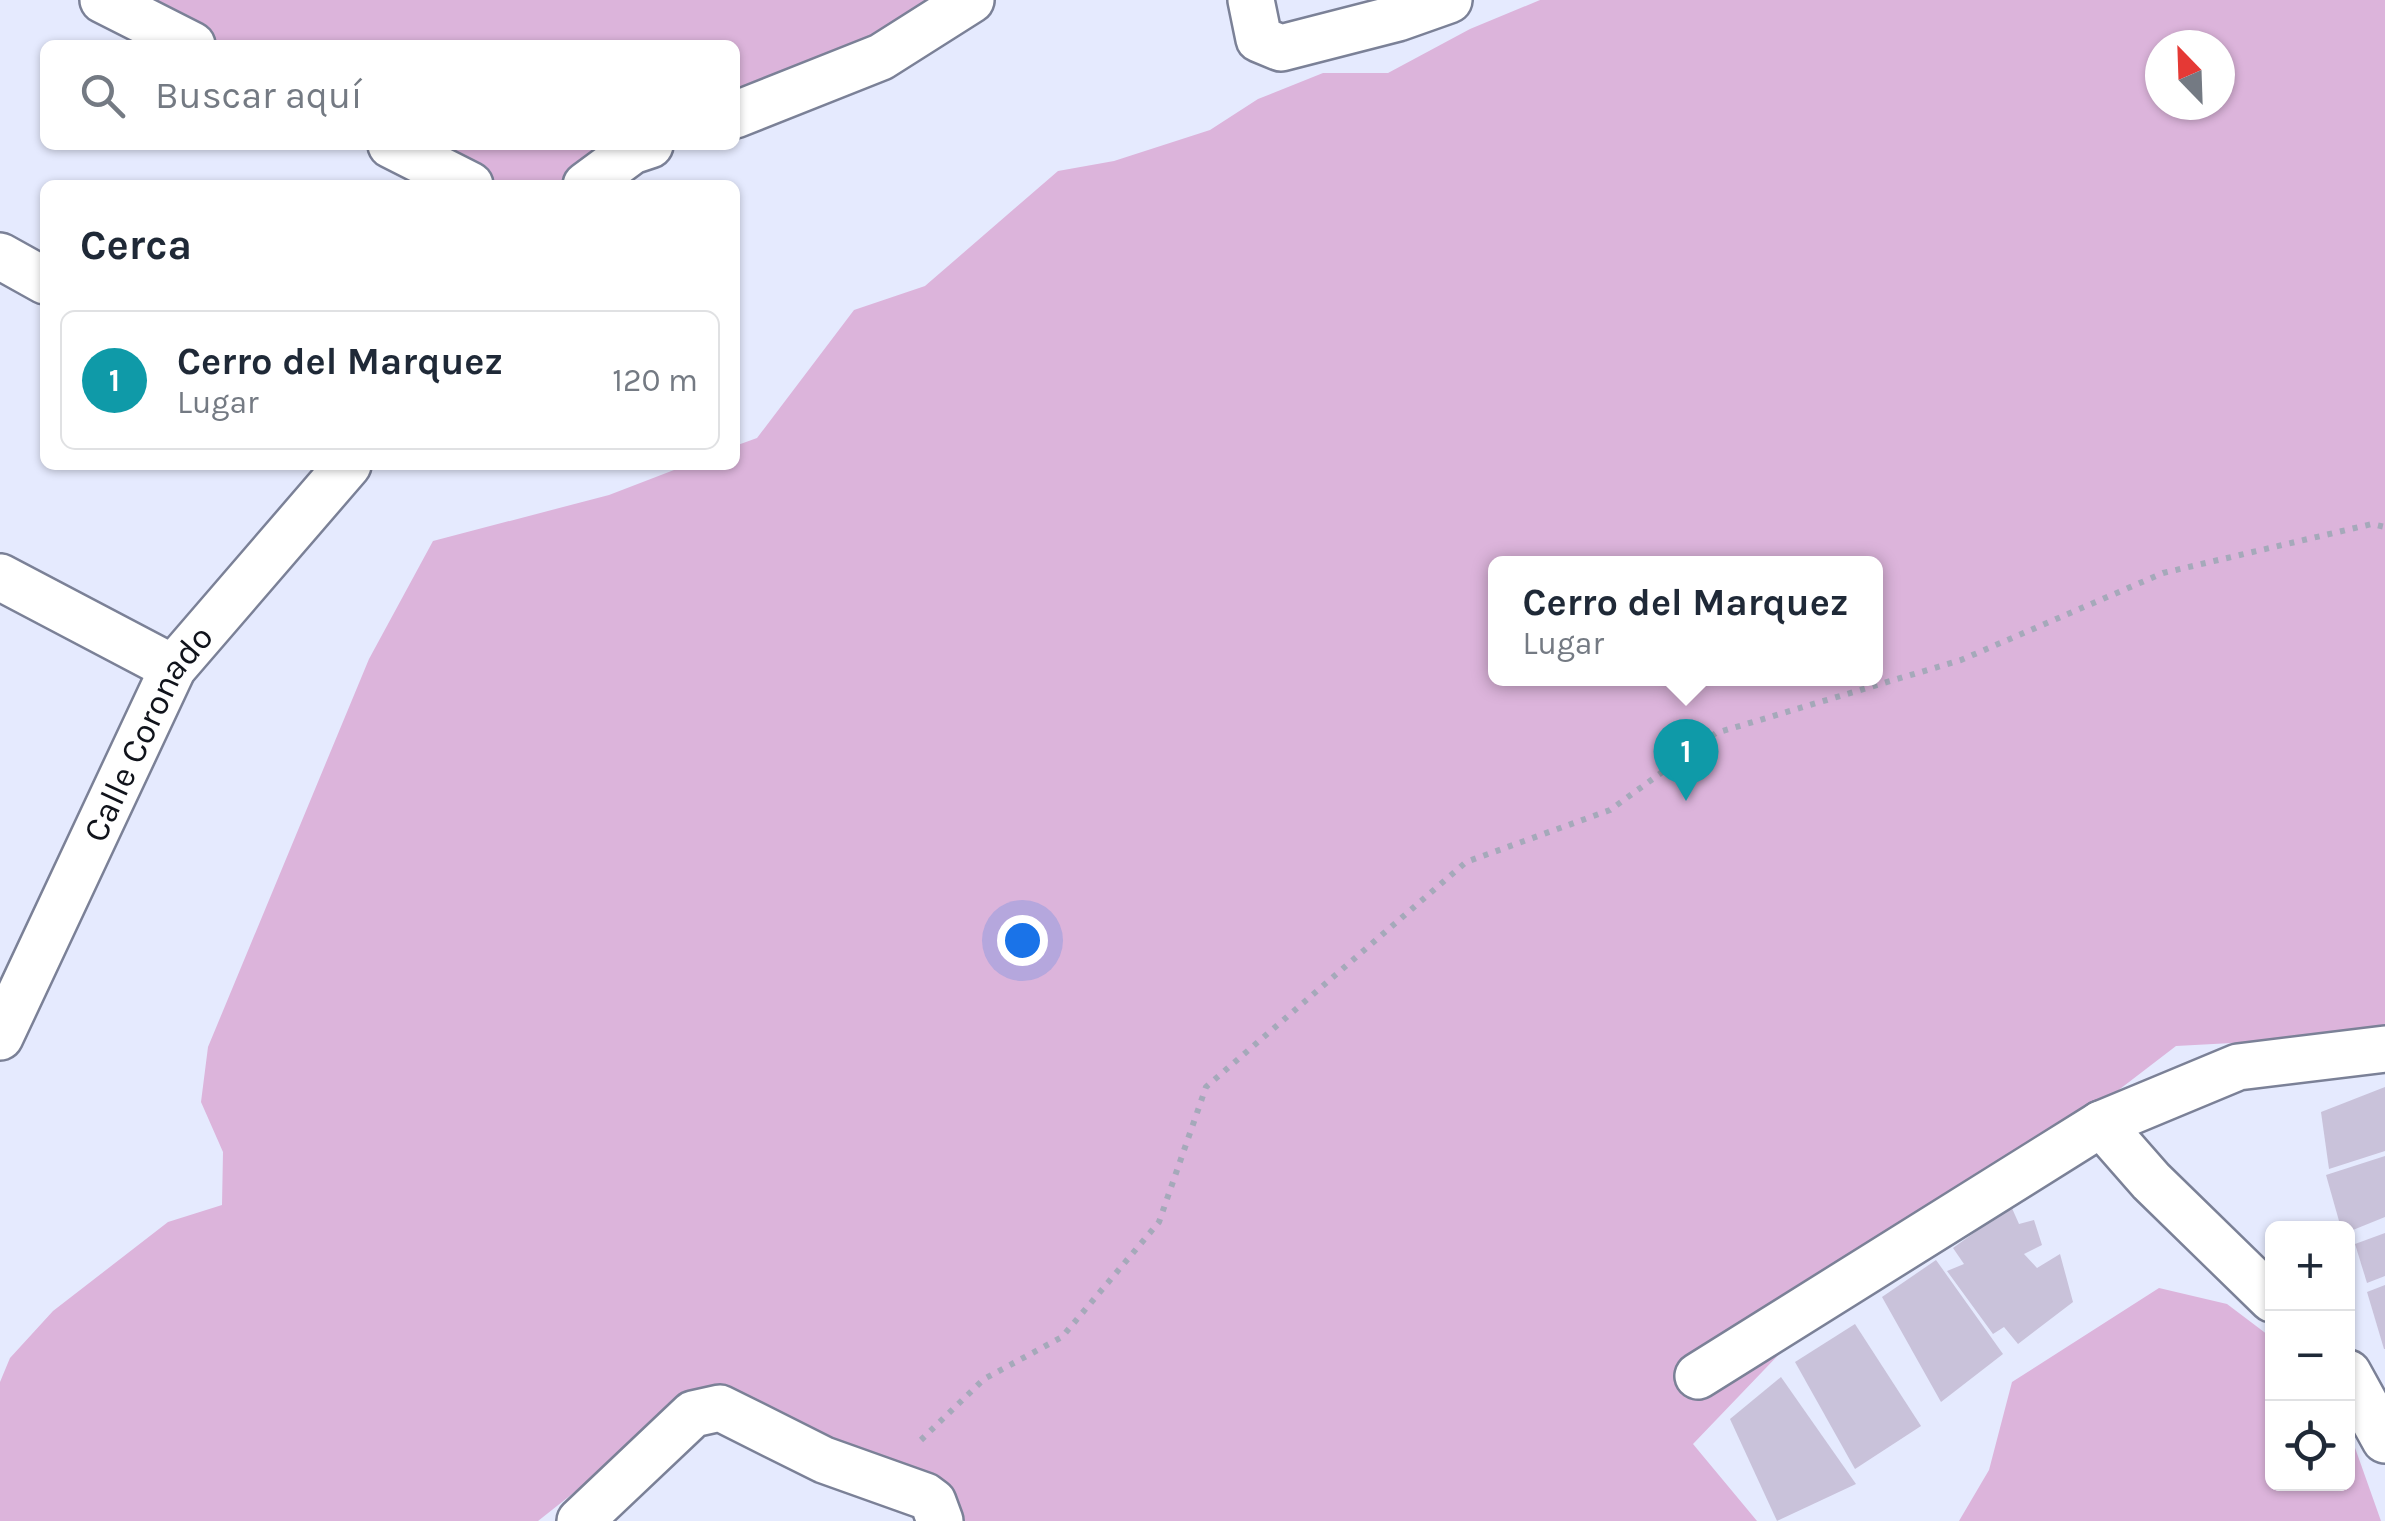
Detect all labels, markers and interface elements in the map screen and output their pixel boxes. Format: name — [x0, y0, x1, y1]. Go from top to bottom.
north arrow — [2145, 30, 2235, 120]
search box — [40, 40, 740, 150]
icon: search — [75, 68, 130, 123]
text: Buscar aquí — [155, 73, 362, 118]
text: Cerca — [80, 220, 192, 270]
text: Cerro del Marquez — [177, 339, 503, 384]
text: 1 — [109, 362, 120, 399]
text: 120 m — [612, 362, 698, 399]
text: Lugar — [177, 384, 259, 421]
popup — [1488, 556, 1883, 686]
text: Cerro del Marquez — [1522, 580, 1849, 625]
street label: Calle Coronado — [74, 617, 221, 848]
text: Lugar — [1522, 625, 1604, 662]
pin: 1 — [1654, 718, 1718, 801]
your location — [997, 915, 1048, 966]
map controls — [2265, 1221, 2355, 1491]
button: + — [2265, 1221, 2355, 1311]
button: − — [2265, 1311, 2355, 1401]
button: locate — [2265, 1401, 2355, 1491]

